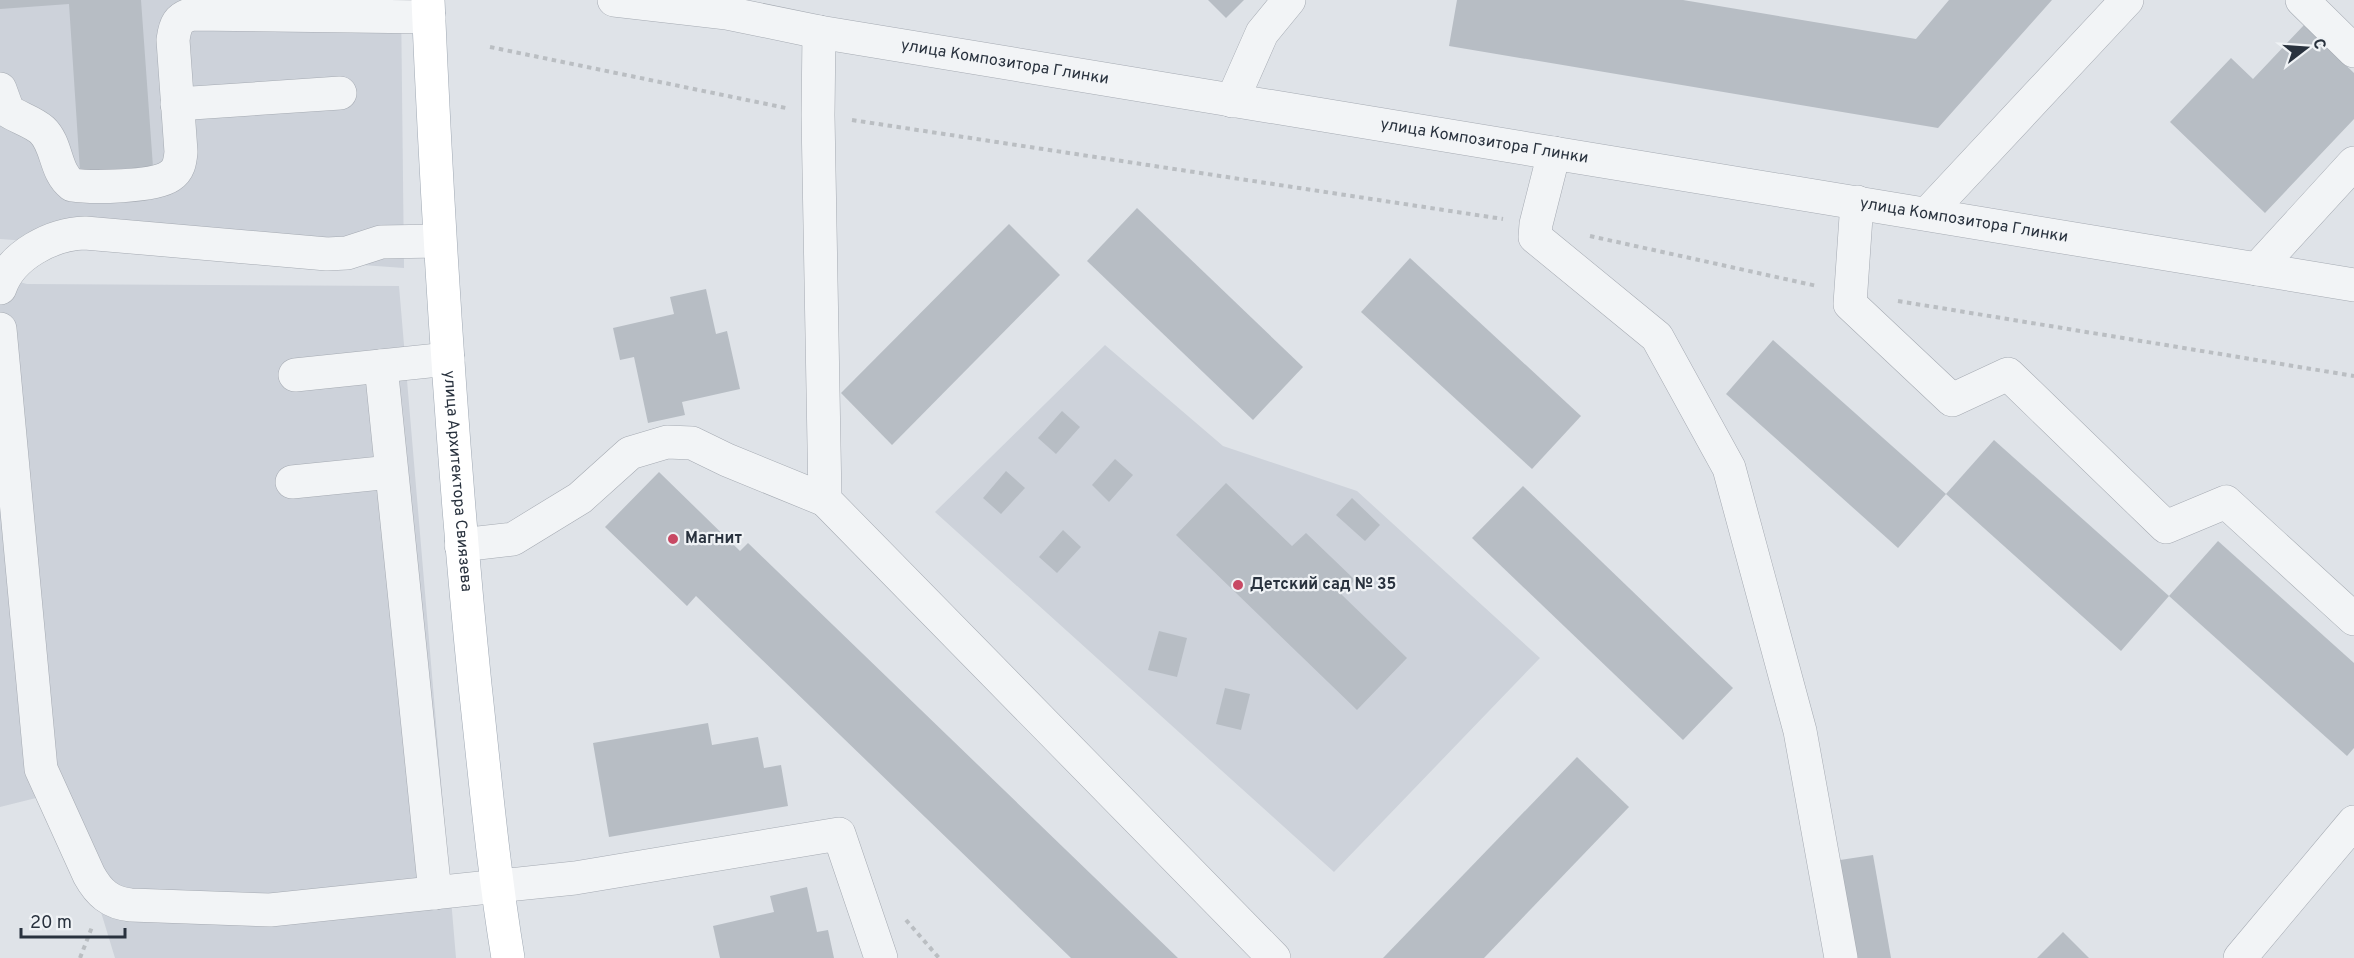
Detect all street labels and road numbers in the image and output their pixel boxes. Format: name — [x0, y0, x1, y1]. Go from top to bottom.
street label: улица Композитора Глинки — [899, 36, 1110, 90]
street label: улица Композитора Глинки — [1379, 115, 1590, 169]
street label: улица Композитора Глинки — [1858, 194, 2069, 248]
street label: улица Архитектора Свиязева — [439, 370, 476, 593]

